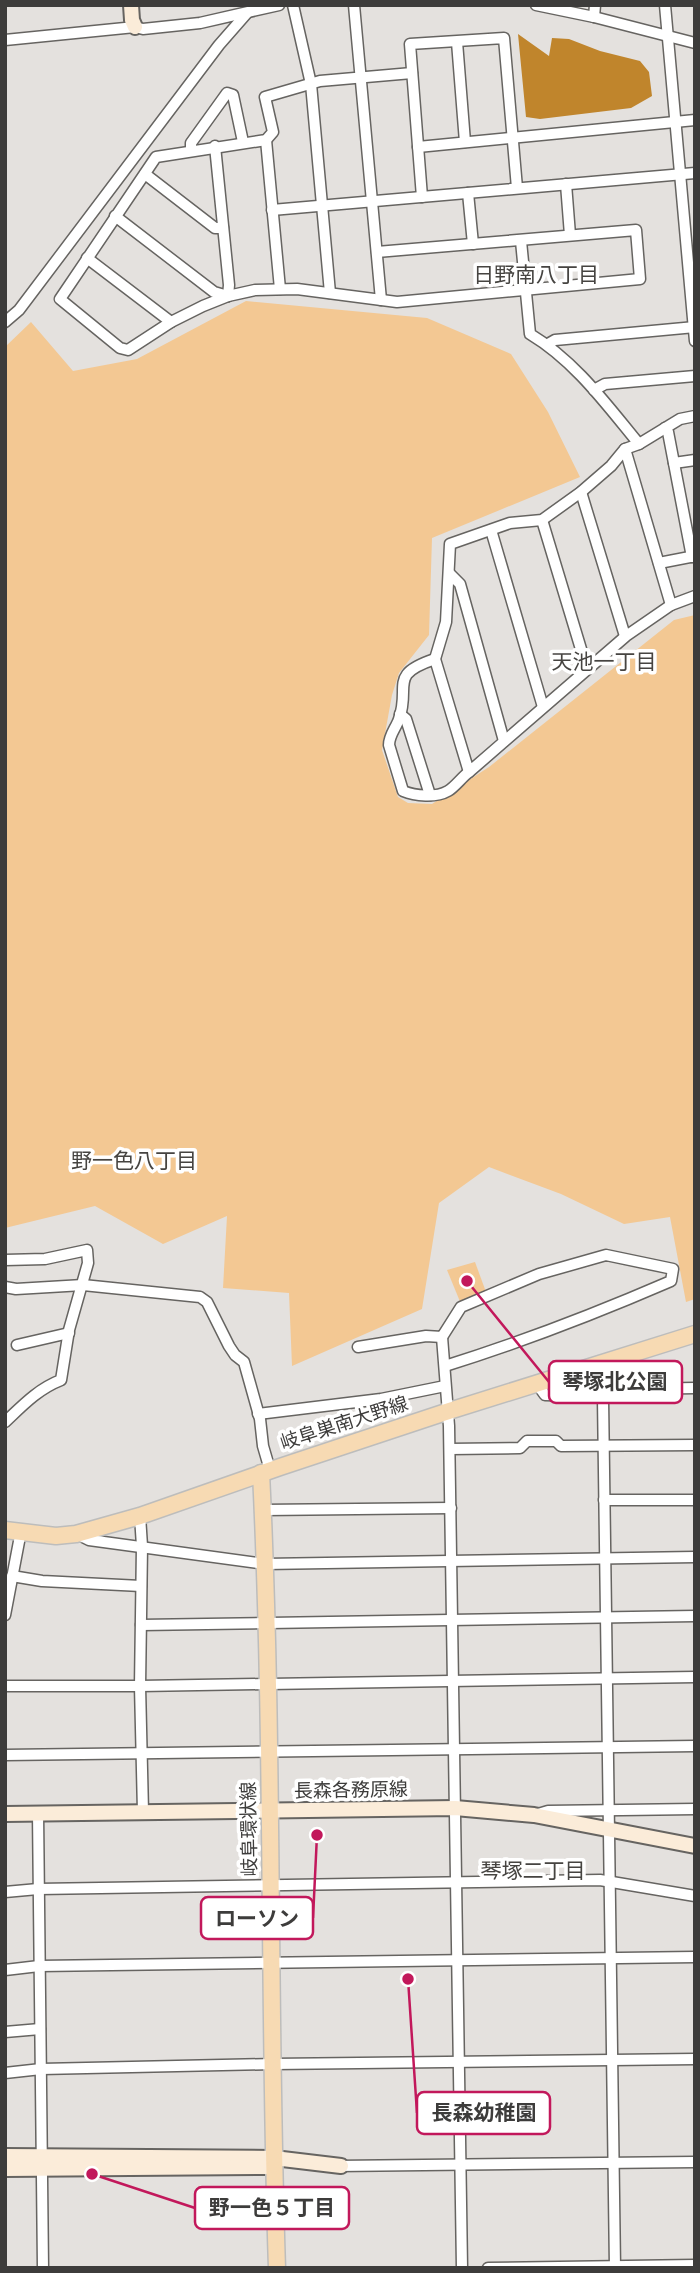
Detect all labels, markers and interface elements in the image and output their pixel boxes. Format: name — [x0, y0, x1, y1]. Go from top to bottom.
district label: 日野南八丁目 — [473, 263, 599, 286]
district label: 天池一丁目 — [552, 650, 657, 673]
district label: 野一色八丁目 — [71, 1149, 197, 1172]
callout: 琴塚北公園 — [549, 1361, 682, 1403]
text: 琴塚北公園 — [563, 1370, 668, 1393]
street label: 岐阜巣南大野線 — [278, 1392, 410, 1454]
street label: 長森各務原線 — [294, 1779, 408, 1801]
street label: 岐阜環状線 — [238, 1781, 260, 1877]
district label: 琴塚二丁目 — [481, 1859, 586, 1882]
callout: ローソン — [201, 1897, 313, 1939]
text: ローソン — [215, 1907, 299, 1930]
callout: 長森幼稚園 — [417, 2092, 550, 2134]
text: 長森幼稚園 — [432, 2101, 537, 2124]
callout: 野一色５丁目 — [195, 2187, 349, 2229]
text: 野一色５丁目 — [209, 2196, 335, 2219]

